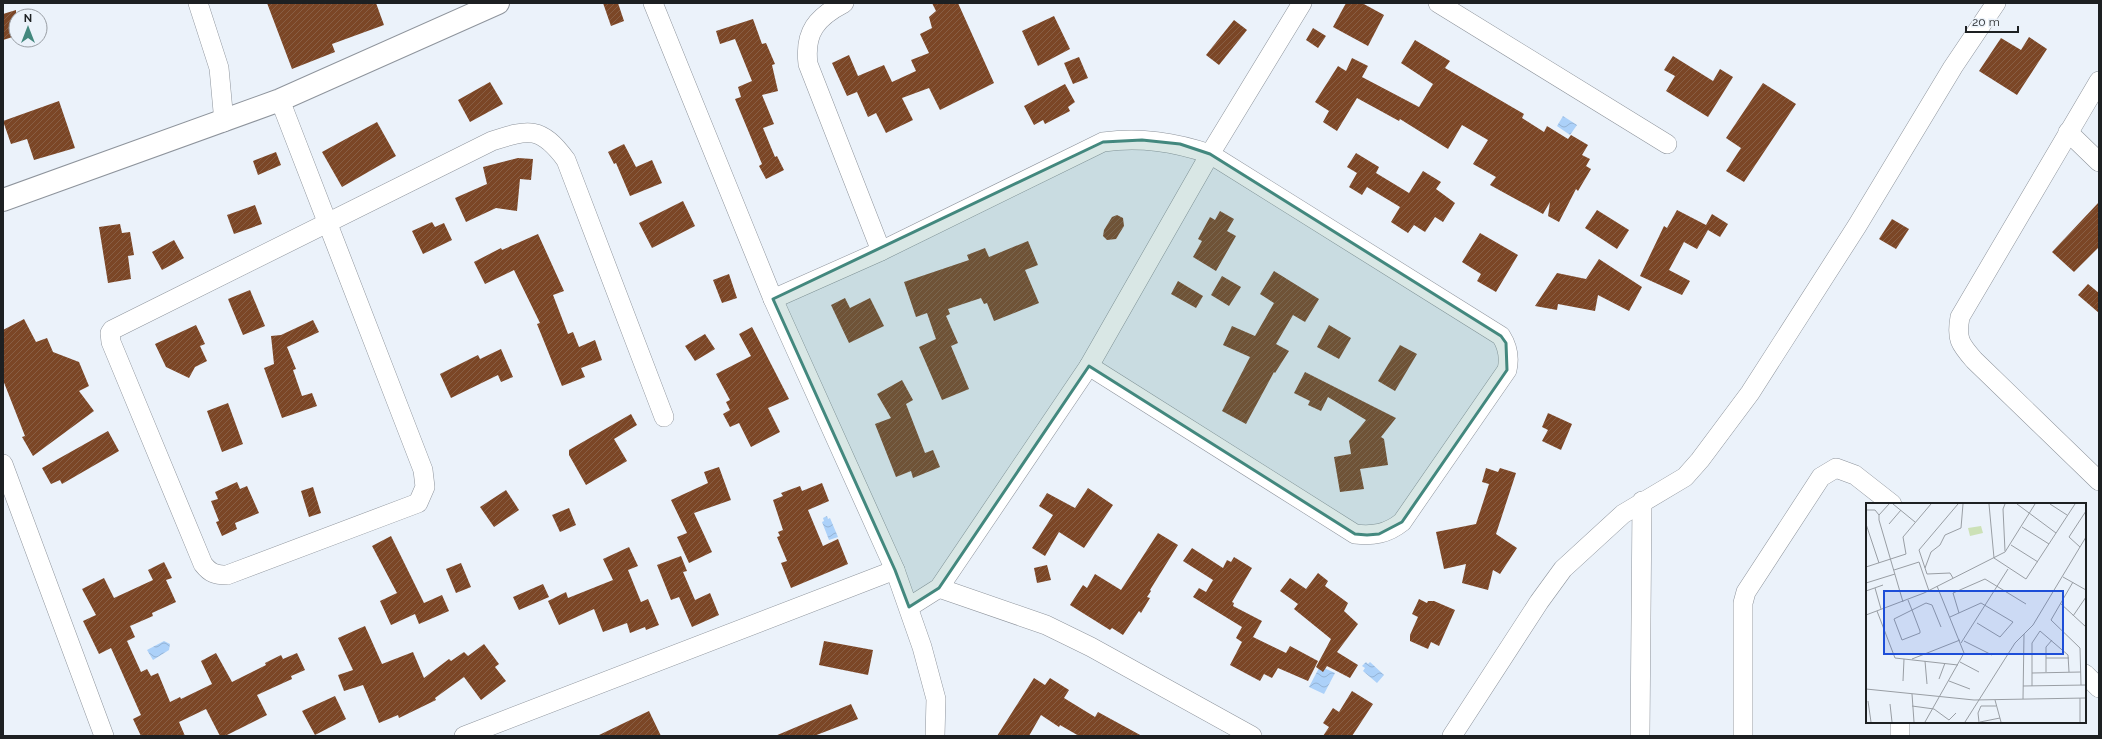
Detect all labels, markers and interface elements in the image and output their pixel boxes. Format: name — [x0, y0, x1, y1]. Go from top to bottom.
north arrow — [8, 8, 48, 48]
scale bar — [1966, 8, 2018, 34]
text: N — [24, 12, 32, 25]
text: 20 m — [1972, 15, 2000, 29]
inset map — [1866, 503, 2086, 723]

